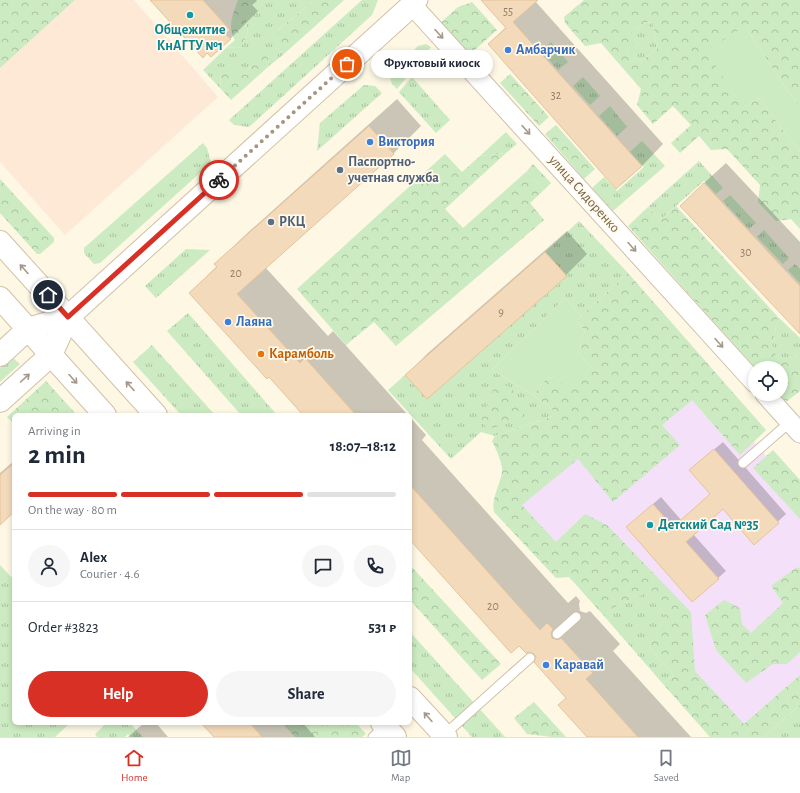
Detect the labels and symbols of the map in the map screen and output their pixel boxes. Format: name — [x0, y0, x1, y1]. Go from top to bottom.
house number: 55 — [503, 5, 513, 17]
marker: Общежитие КнАГТУ №1 — [185, 10, 195, 20]
place label: Общежитие КнАГТУ №1 — [154, 23, 226, 53]
one-way arrow — [434, 28, 443, 39]
place label: Амбарчик — [516, 43, 575, 57]
marker: Амбарчик — [503, 45, 513, 55]
pin — [330, 47, 364, 81]
callout: Фруктовый киоск — [371, 50, 493, 78]
house number: 32 — [551, 89, 562, 101]
one-way arrow — [521, 125, 530, 135]
place label: Виктория — [378, 135, 435, 149]
marker: Виктория — [365, 137, 375, 147]
street label: улица Сидоренко — [545, 152, 622, 235]
place label: Паспортно- учетная служба — [347, 155, 439, 185]
courier — [199, 160, 239, 200]
marker: Паспортно- учетная служба — [335, 165, 345, 175]
place label: РКЦ — [279, 215, 306, 229]
marker: РКЦ — [266, 217, 276, 227]
one-way arrow — [627, 242, 637, 252]
house number: 30 — [740, 246, 752, 258]
one-way arrow — [20, 264, 29, 274]
house number: 20 — [230, 267, 242, 279]
pin — [31, 278, 65, 312]
house number: 9 — [498, 306, 504, 318]
place label: Лаяна — [236, 315, 273, 329]
marker: Лаяна — [223, 317, 233, 327]
one-way arrow — [714, 338, 723, 348]
place label: Карамболь — [269, 347, 334, 361]
marker: Карамболь — [256, 349, 266, 359]
one-way arrow — [20, 373, 31, 382]
one-way arrow — [68, 374, 77, 384]
one-way arrow — [125, 381, 135, 391]
place label: Детский Сад №35 — [658, 518, 759, 532]
marker: Детский Сад №35 — [645, 520, 655, 530]
house number: 20 — [487, 600, 499, 612]
place label: Каравай — [554, 658, 604, 672]
marker: Каравай — [541, 660, 551, 670]
one-way arrow — [423, 712, 433, 722]

